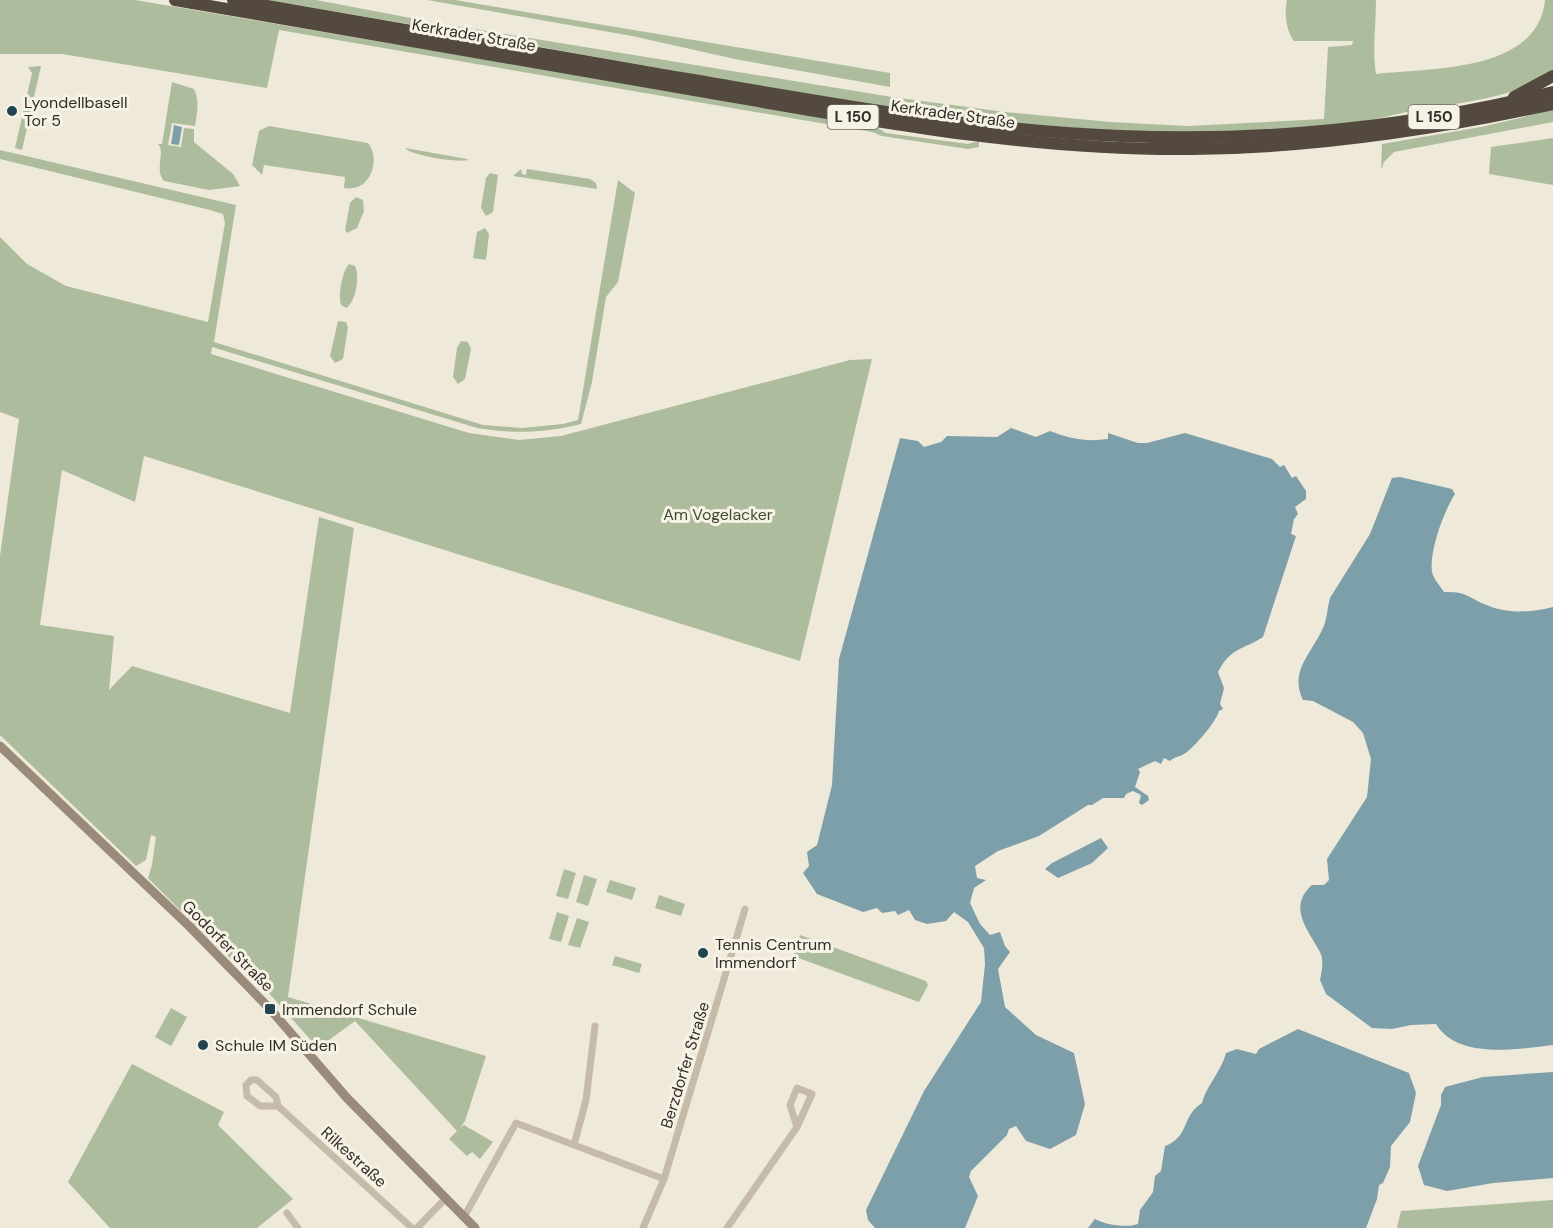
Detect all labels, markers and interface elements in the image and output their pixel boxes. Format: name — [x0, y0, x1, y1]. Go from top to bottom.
street label: Kerkrader Straße — [410, 14, 538, 56]
place label: Lyondellbasell Tor 5 — [24, 92, 128, 131]
street label: Kerkrader Straße — [889, 95, 1017, 133]
marker: Lyondellbasell Tor 5 — [5, 104, 19, 118]
road number: L 150 — [828, 105, 878, 129]
road number: L 150 — [1408, 105, 1460, 129]
park label: Am Vogelacker — [663, 504, 773, 525]
street label: Godorfer Straße — [178, 896, 278, 996]
place label: Tennis Centrum Immendorf — [715, 934, 831, 973]
marker: Tennis Centrum Immendorf — [696, 946, 710, 960]
place label: Immendorf Schule — [282, 999, 417, 1020]
street label: Berzdorfer Straße — [656, 999, 714, 1131]
marker: Immendorf Schule — [263, 1002, 277, 1016]
place label: Schule IM Süden — [215, 1035, 337, 1056]
marker: Schule IM Süden — [196, 1038, 210, 1052]
street label: Rilkestraße — [317, 1122, 391, 1192]

